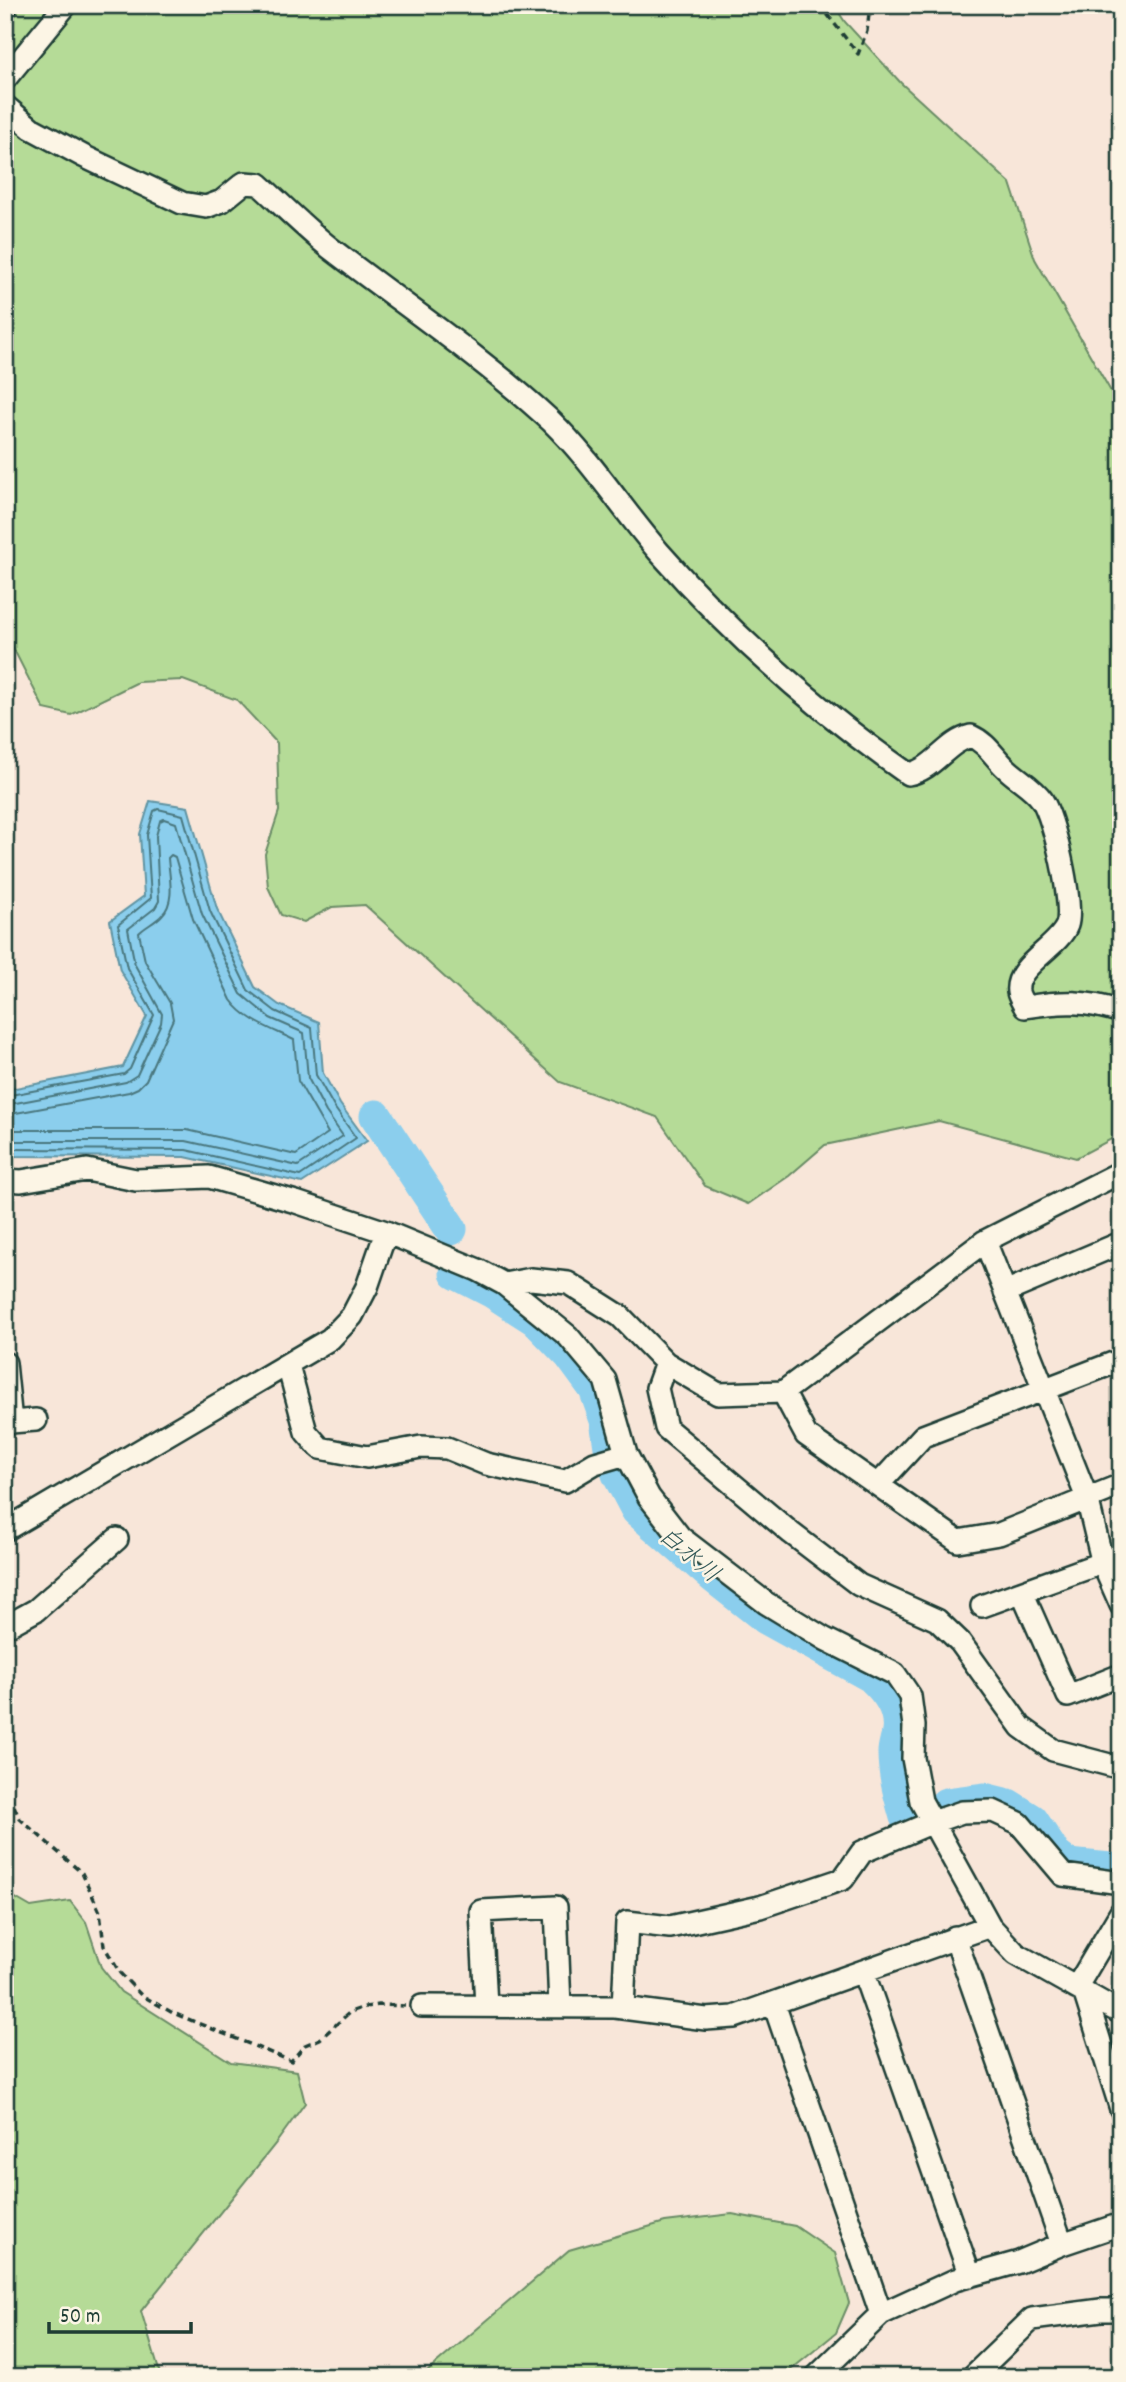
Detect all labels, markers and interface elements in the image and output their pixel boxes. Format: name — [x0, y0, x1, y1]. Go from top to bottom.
water label: 白水川 — [650, 1520, 727, 1592]
scale bar — [49, 2291, 191, 2335]
text: 50 m — [60, 2303, 100, 2333]

